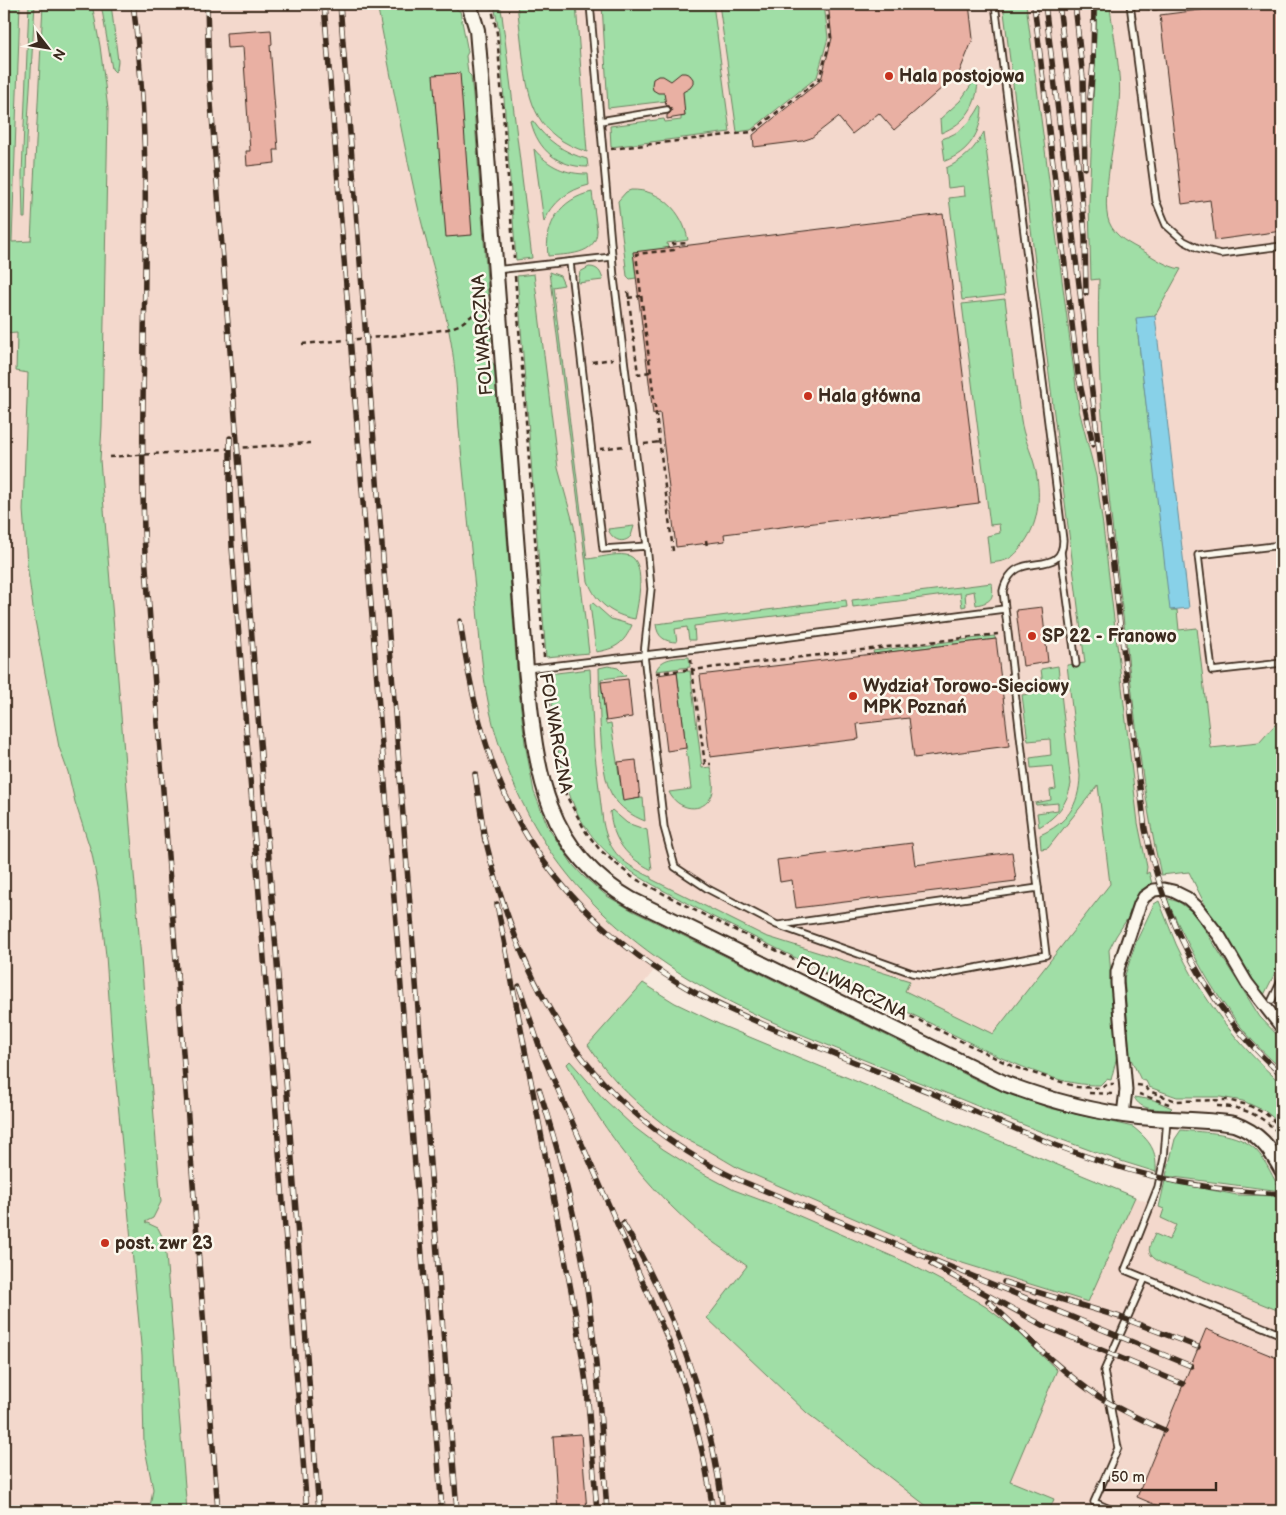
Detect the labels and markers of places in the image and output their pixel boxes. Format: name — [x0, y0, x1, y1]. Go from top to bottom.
place label: Hala postojowa — [899, 66, 1025, 87]
marker: Hala postojowa — [883, 70, 895, 82]
place label: Hala główna — [818, 386, 921, 407]
marker: Hala główna — [802, 390, 814, 402]
place label: SP 22 - Franowo — [1042, 626, 1177, 647]
marker: SP 22 - Franowo — [1026, 630, 1038, 642]
place label: Wydział Torowo-Sieciowy MPK Poznań — [863, 676, 1070, 718]
marker: Wydział Torowo-Sieciowy MPK Poznań — [847, 690, 859, 702]
place label: post. zwr 23 — [115, 1233, 213, 1254]
marker: post. zwr 23 — [99, 1237, 111, 1249]

